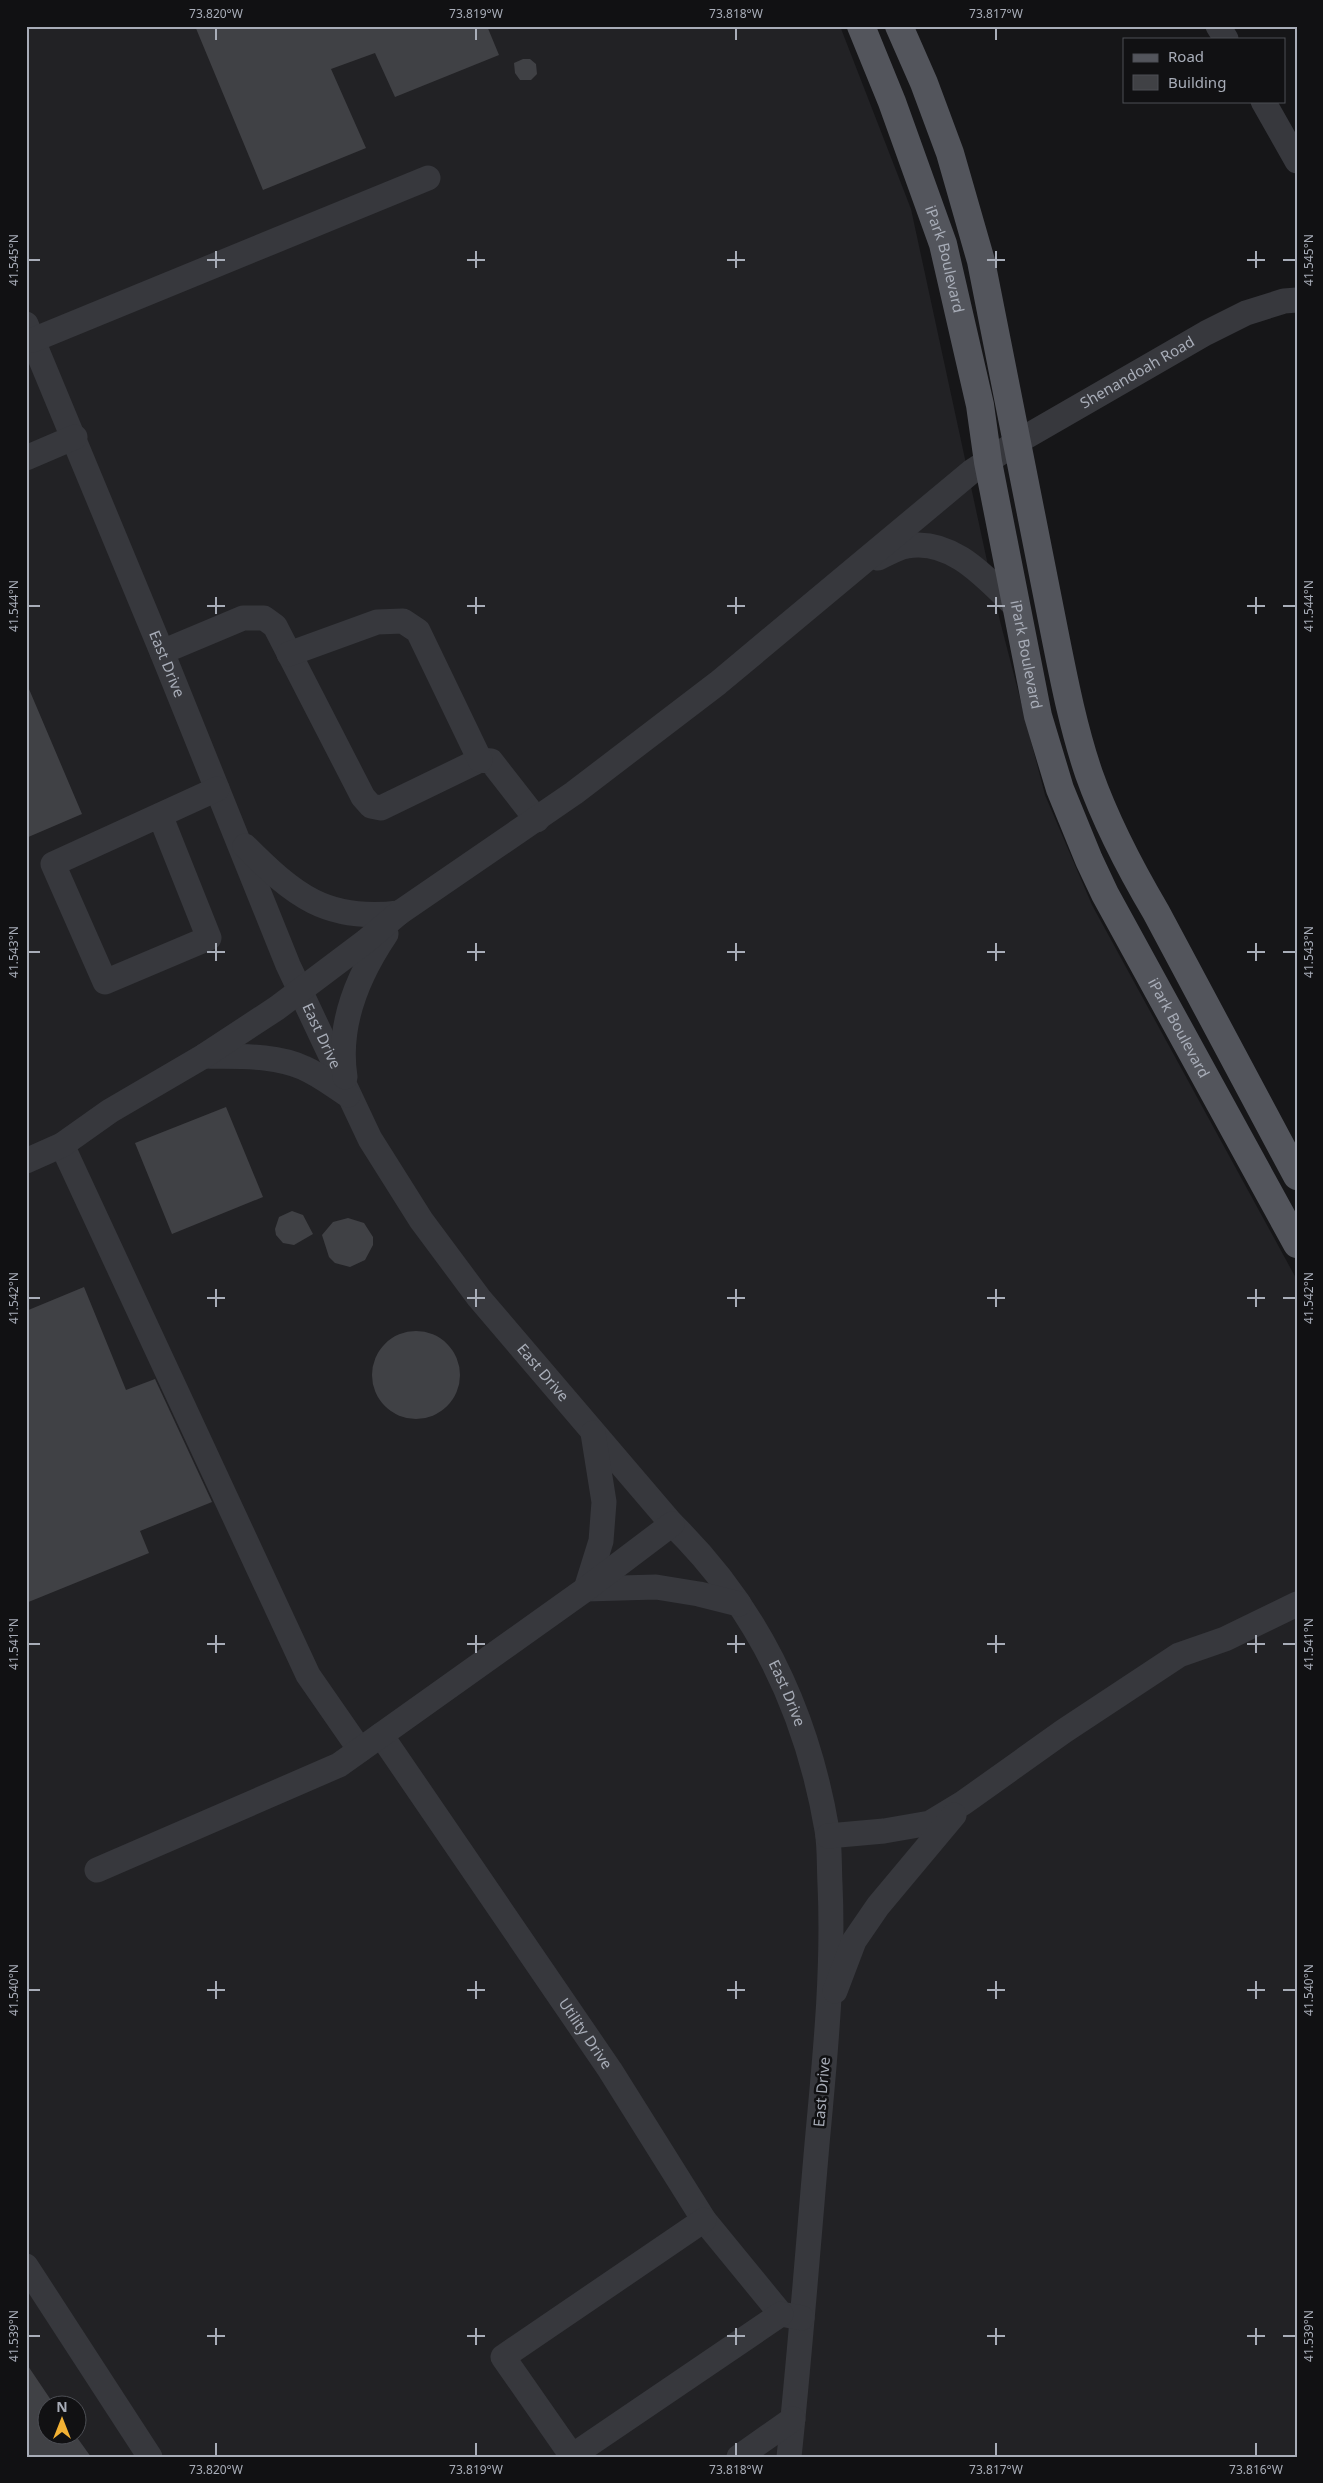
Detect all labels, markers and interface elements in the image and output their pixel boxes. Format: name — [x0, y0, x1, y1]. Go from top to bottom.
text: 73.820°W — [189, 5, 243, 22]
text: 73.819°W — [449, 5, 503, 22]
text: 73.818°W — [709, 5, 763, 22]
text: 73.817°W — [969, 5, 1023, 22]
legend — [1123, 38, 1286, 102]
text: Road — [1168, 46, 1204, 66]
text: Building — [1168, 72, 1226, 92]
street label: iPark Boulevard — [921, 202, 970, 315]
text: 41.545°N — [5, 234, 22, 286]
text: 41.545°N — [1300, 234, 1317, 286]
street label: Shenandoah Road — [1076, 331, 1198, 413]
text: 41.544°N — [5, 580, 22, 632]
text: 41.544°N — [1300, 580, 1317, 632]
street label: iPark Boulevard — [1006, 598, 1047, 711]
street label: East Drive — [145, 627, 190, 700]
text: 41.543°N — [5, 926, 22, 978]
text: 41.543°N — [1300, 926, 1317, 978]
street label: iPark Boulevard — [1144, 974, 1215, 1081]
street label: East Drive — [298, 999, 346, 1072]
text: 41.542°N — [5, 1272, 22, 1324]
text: 41.542°N — [1300, 1272, 1317, 1324]
street label: East Drive — [513, 1339, 574, 1405]
text: 41.541°N — [5, 1618, 22, 1670]
text: 41.541°N — [1300, 1618, 1317, 1670]
street label: East Drive — [765, 1656, 811, 1729]
text: 41.540°N — [5, 1964, 22, 2016]
text: 41.540°N — [1300, 1964, 1317, 2016]
street label: Utility Drive — [555, 1994, 618, 2073]
street label: East Drive — [808, 2056, 834, 2128]
text: 41.539°N — [5, 2310, 22, 2362]
text: 41.539°N — [1300, 2310, 1317, 2362]
north arrow — [38, 2396, 88, 2446]
text: N — [56, 2397, 68, 2416]
text: 73.820°W — [189, 2461, 243, 2478]
text: 73.819°W — [449, 2461, 503, 2478]
text: 73.818°W — [709, 2461, 763, 2478]
text: 73.817°W — [969, 2461, 1023, 2478]
text: 73.816°W — [1229, 2461, 1283, 2478]

